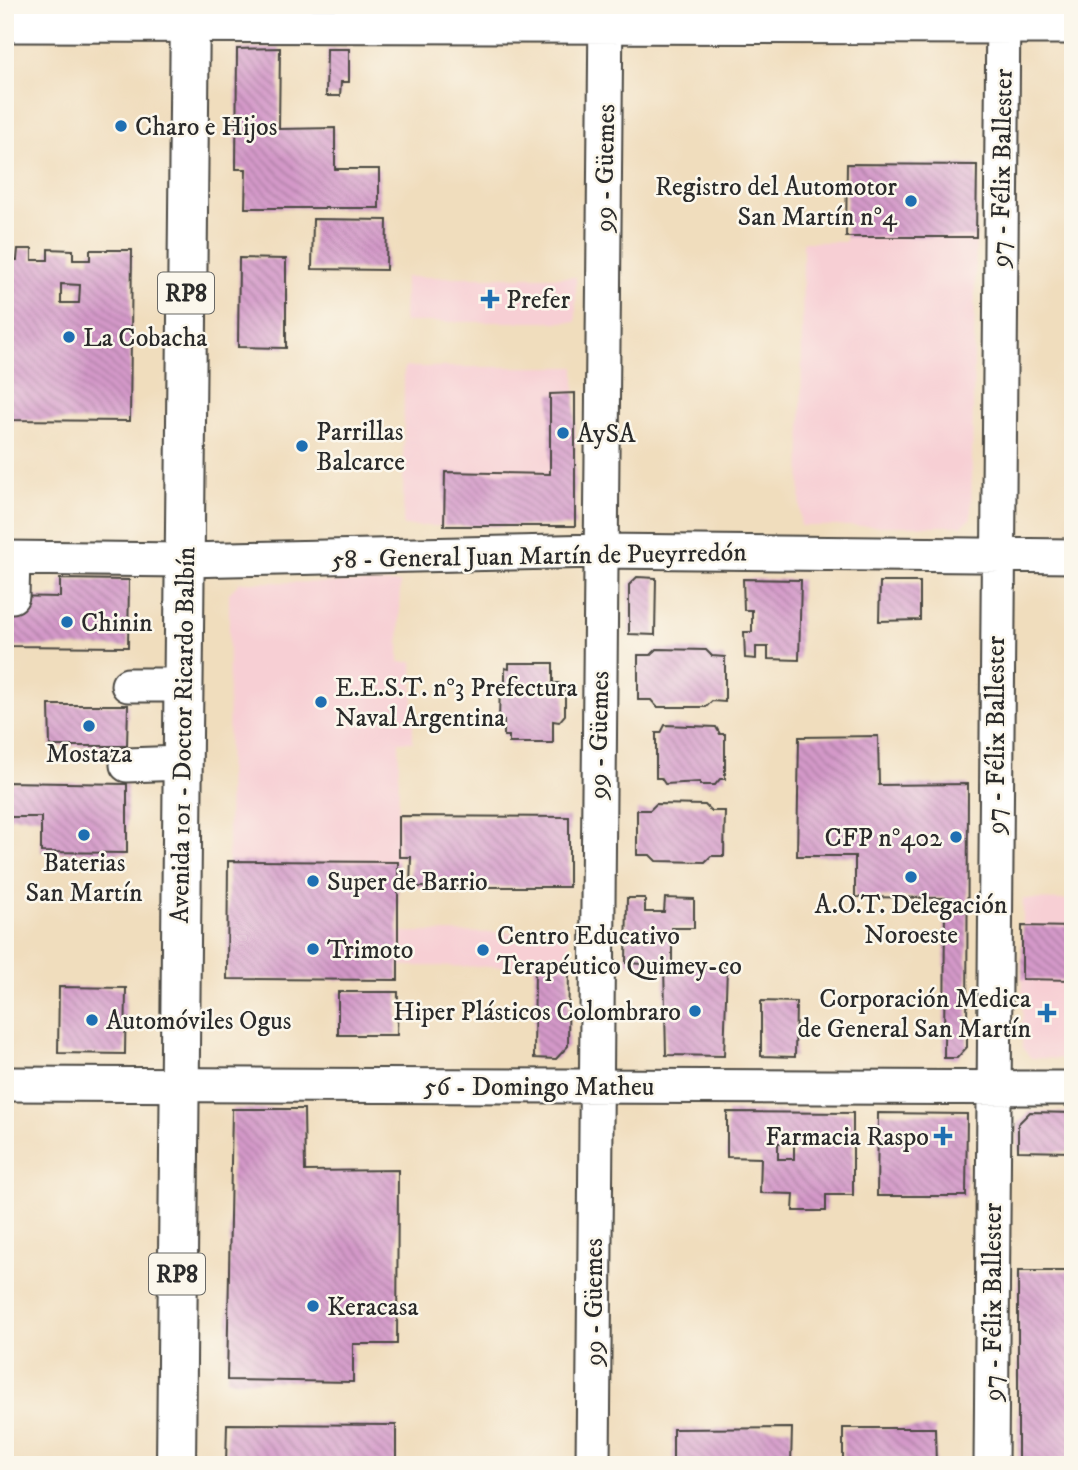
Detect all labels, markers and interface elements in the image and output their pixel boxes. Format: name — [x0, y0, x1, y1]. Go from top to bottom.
street label: 97 - Félix Ballester — [984, 68, 1021, 270]
street label: 99 - Güemes — [588, 104, 623, 234]
place label: Charo e Hijos — [135, 111, 277, 144]
marker: Charo e Hijos — [113, 118, 129, 134]
place label: Registro del Automotor San Martín n°4 — [655, 171, 898, 234]
marker: Registro del Automotor San Martín n°4 — [903, 193, 919, 209]
road number: RP8 — [158, 272, 214, 314]
place label: Prefer — [506, 284, 570, 317]
marker: Prefer — [480, 289, 500, 309]
place label: La Cobacha — [83, 322, 207, 355]
marker: La Cobacha — [61, 329, 77, 345]
place label: Parrillas Balcarce — [316, 416, 405, 479]
place label: AySA — [577, 418, 636, 451]
marker: AySA — [555, 425, 571, 441]
marker: Parrillas Balcarce — [294, 438, 310, 454]
street label: 58 - General Juan Martín de Pueyrredón — [331, 536, 747, 577]
street label: Avenida 101 - Doctor Ricardo Balbín — [164, 546, 203, 924]
place label: Chinin — [81, 607, 153, 640]
marker: Chinin — [59, 614, 75, 630]
street label: 97 - Félix Ballester — [980, 635, 1013, 836]
street label: 99 - Güemes — [582, 671, 617, 801]
place label: E.E.S.T. n°3 Prefectura Naval Argentina — [335, 672, 577, 735]
marker: E.E.S.T. n°3 Prefectura Naval Argentina — [313, 694, 329, 710]
marker: Mostaza — [81, 718, 97, 734]
place label: Mostaza — [46, 738, 132, 771]
place label: CFP n°402 — [824, 822, 942, 855]
marker: Baterias San Martín — [76, 827, 92, 843]
marker: CFP n°402 — [948, 829, 964, 845]
place label: Baterias San Martín — [26, 847, 143, 910]
place label: Super de Barrio — [327, 866, 488, 899]
marker: A.O.T. Delegación Noroeste — [903, 869, 919, 885]
marker: Super de Barrio — [305, 873, 321, 889]
place label: A.O.T. Delegación Noroeste — [815, 889, 1008, 952]
place label: Centro Educativo Terapéutico Quimey-co — [497, 920, 742, 983]
place label: Trimoto — [327, 934, 413, 967]
marker: Trimoto — [305, 941, 321, 957]
marker: Centro Educativo Terapéutico Quimey-co — [475, 942, 491, 958]
place label: Corporación Medica de General San Martín — [797, 983, 1031, 1046]
place label: Hiper Plásticos Colombraro — [393, 996, 681, 1029]
marker: Hiper Plásticos Colombraro — [687, 1003, 703, 1019]
marker: Corporación Medica de General San Martín — [1037, 1003, 1057, 1023]
place label: Automóviles Ogus — [106, 1005, 291, 1038]
marker: Automóviles Ogus — [84, 1012, 100, 1028]
street label: 56 - Domingo Matheu — [424, 1071, 654, 1104]
place label: Farmacia Raspo — [765, 1121, 929, 1154]
marker: Farmacia Raspo — [935, 1128, 951, 1144]
street label: 97 - Félix Ballester — [977, 1202, 1010, 1403]
street label: 99 - Güemes — [578, 1238, 611, 1368]
road number: RP8 — [149, 1254, 205, 1294]
place label: Keracasa — [327, 1291, 418, 1324]
marker: Keracasa — [305, 1298, 321, 1314]

